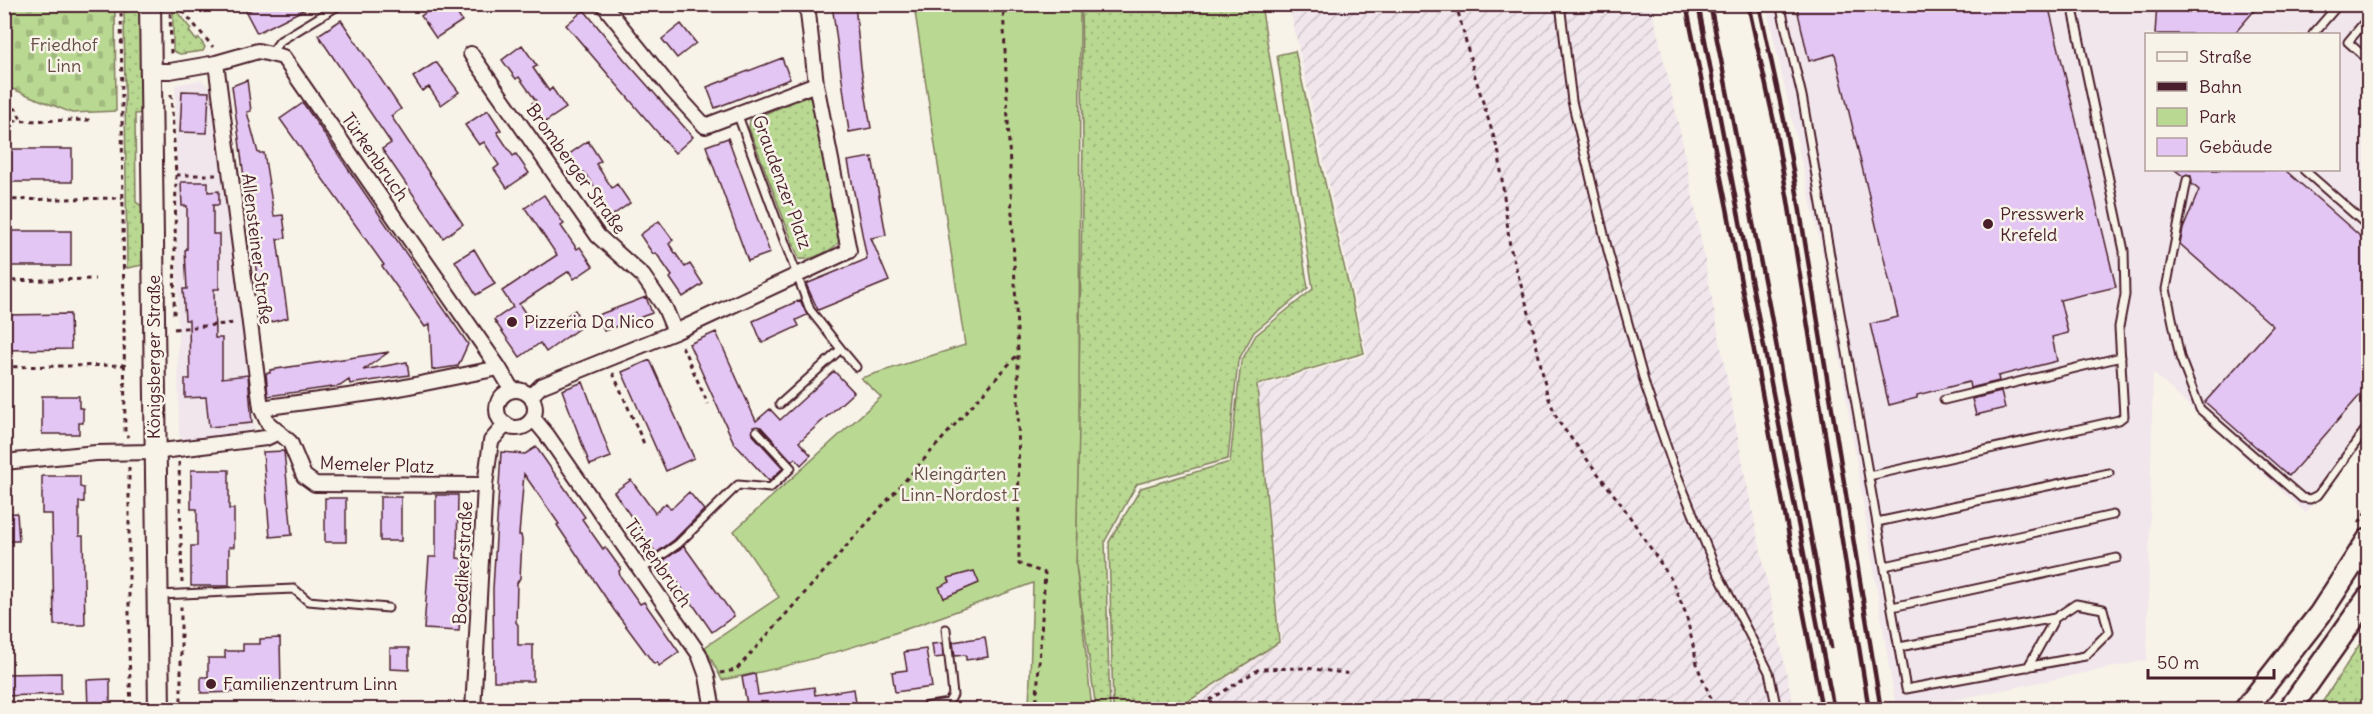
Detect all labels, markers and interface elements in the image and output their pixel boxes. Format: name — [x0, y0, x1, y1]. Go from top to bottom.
park label: Friedhof Linn — [30, 33, 99, 77]
legend — [2145, 33, 2340, 171]
text: Straße — [2199, 45, 2252, 68]
text: Bahn — [2199, 75, 2242, 98]
street label: Bromberger Straße — [521, 99, 631, 238]
text: Park — [2199, 105, 2236, 128]
street label: Türkenbruch — [337, 108, 414, 205]
street label: Graudenzer Platz — [748, 112, 817, 252]
text: Gebäude — [2199, 135, 2272, 158]
street label: Allensteiner Straße — [237, 172, 278, 326]
place label: Presswerk Krefeld — [2000, 202, 2084, 246]
marker: Presswerk Krefeld — [1981, 217, 1995, 231]
street label: Königsberger Straße — [142, 275, 165, 439]
place label: Pizzeria Da Nico — [524, 310, 654, 333]
marker: Pizzeria Da Nico — [505, 315, 519, 329]
street label: Memeler Platz — [319, 451, 435, 478]
park label: Kleingärten Linn-Nordost I — [901, 462, 1020, 506]
street label: Boedikerstraße — [448, 501, 477, 625]
street label: Türkenbruch — [620, 514, 697, 611]
scale bar — [2148, 642, 2274, 680]
text: 50 m — [2157, 651, 2199, 674]
place label: Familienzentrum Linn — [223, 672, 398, 695]
marker: Familienzentrum Linn — [204, 677, 218, 691]

